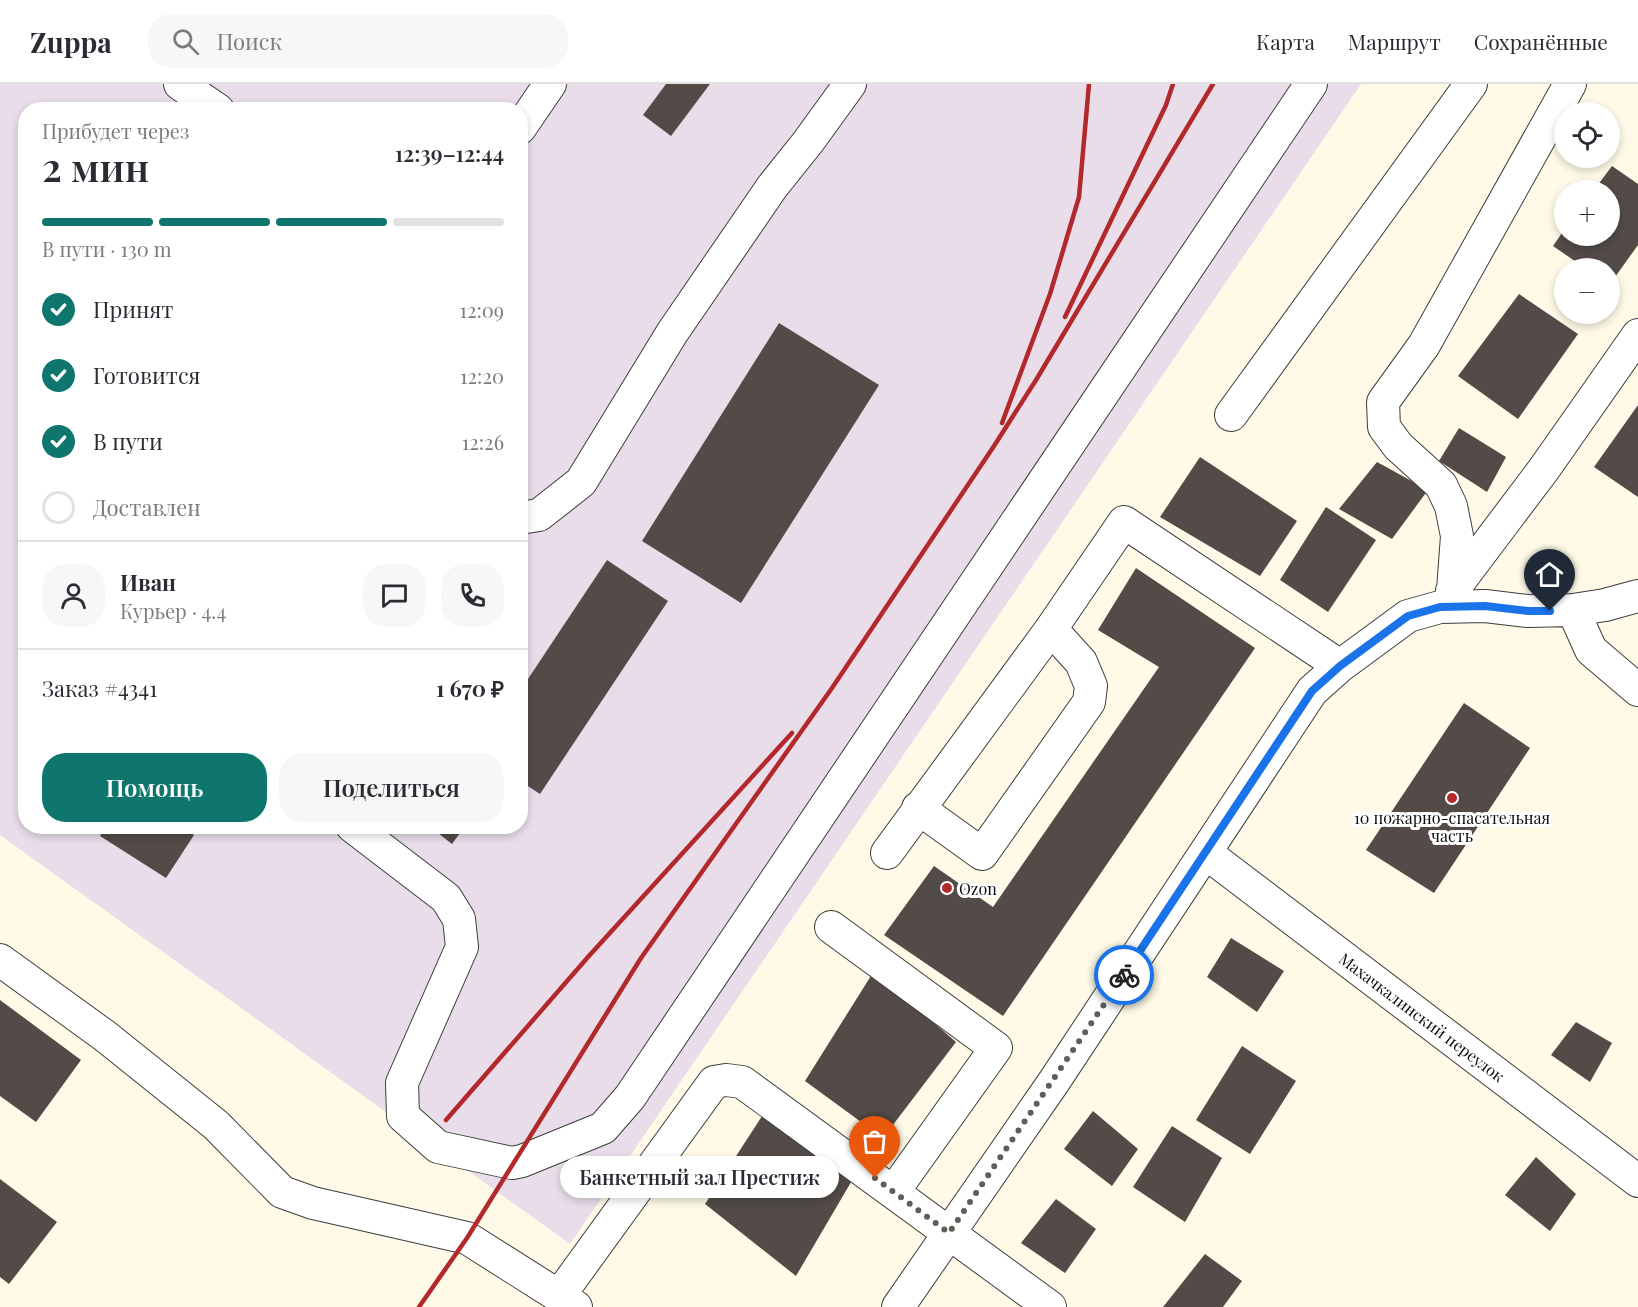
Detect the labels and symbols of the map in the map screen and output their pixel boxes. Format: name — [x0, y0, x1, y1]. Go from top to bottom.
pin — [1524, 549, 1575, 611]
marker: 10 пожарно-спасательная часть — [1445, 791, 1459, 805]
place label: 10 пожарно-спасательная часть — [1354, 807, 1551, 846]
place label: Ozon — [959, 878, 997, 899]
marker: Ozon — [940, 881, 954, 895]
courier — [1094, 945, 1154, 1005]
street label: Махачкалинский переулок — [1335, 948, 1509, 1086]
pin — [849, 1116, 900, 1178]
callout: Банкетный зал Престиж — [560, 1157, 839, 1199]

